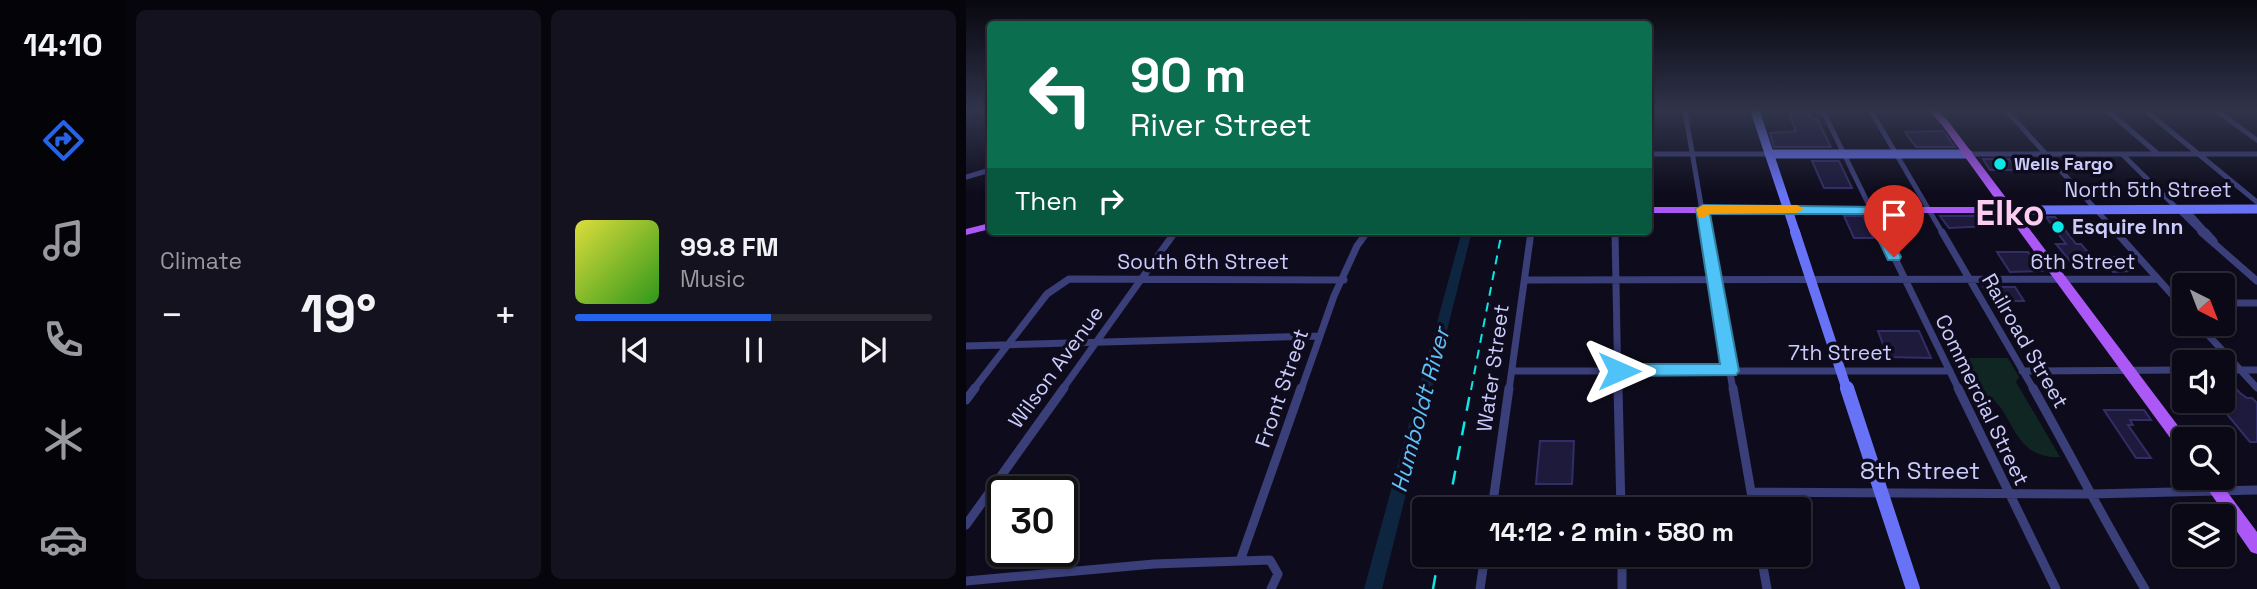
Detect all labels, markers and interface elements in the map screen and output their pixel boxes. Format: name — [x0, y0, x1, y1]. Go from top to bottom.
text: 14:10 — [23, 25, 103, 65]
text: 90 m — [1130, 44, 1246, 106]
icon: left — [1015, 49, 1106, 140]
text: River Street — [1130, 105, 1312, 145]
icon: directions — [39, 116, 88, 165]
place label: Wells Fargo — [2014, 152, 2113, 175]
marker: Wells Fargo — [1992, 156, 2008, 172]
street label: North 5th Street — [2064, 176, 2232, 203]
icon: right — [1092, 182, 1130, 220]
text: Then — [1015, 184, 1078, 218]
pin — [1864, 185, 1924, 257]
district label: Elko — [1976, 191, 2044, 235]
icon: arrive — [1875, 196, 1913, 234]
place label: Esquire Inn — [2072, 213, 2183, 240]
icon: music — [39, 216, 88, 265]
marker: Esquire Inn — [2050, 219, 2066, 235]
text: 99.8 FM — [680, 230, 779, 264]
text: Climate — [160, 246, 242, 276]
street label: South 6th Street — [1117, 248, 1289, 275]
street label: 6th Street — [2031, 248, 2135, 275]
text: Music — [680, 264, 745, 294]
street label: Railroad Street — [1976, 269, 2075, 413]
north arrow — [2172, 273, 2235, 336]
map controls — [2172, 273, 2235, 567]
text: 19° — [300, 281, 377, 347]
text: − — [160, 291, 184, 339]
text: + — [493, 291, 517, 339]
street label: Wilson Avenue — [1002, 300, 1109, 433]
street label: Water Street — [1470, 302, 1515, 434]
street label: Commercial Street — [1929, 310, 2036, 490]
icon: phone — [39, 315, 88, 364]
water label: Humboldt River — [1384, 322, 1457, 496]
street label: Front Street — [1249, 325, 1314, 451]
icon: previous — [616, 331, 654, 369]
icon: pause — [735, 331, 773, 369]
icon: next — [854, 331, 892, 369]
position arrow — [1582, 334, 1656, 408]
street label: 7th Street — [1788, 339, 1892, 366]
button: sound — [2172, 350, 2235, 413]
icon: climate — [39, 415, 88, 464]
button: search — [2172, 427, 2235, 490]
street label: 8th Street — [1860, 455, 1980, 486]
speed limit sign: 30 — [987, 476, 1078, 567]
button: layers — [2172, 504, 2235, 567]
icon: car — [39, 515, 88, 564]
text: 14:12 · 2 min · 580 m — [1489, 515, 1734, 549]

